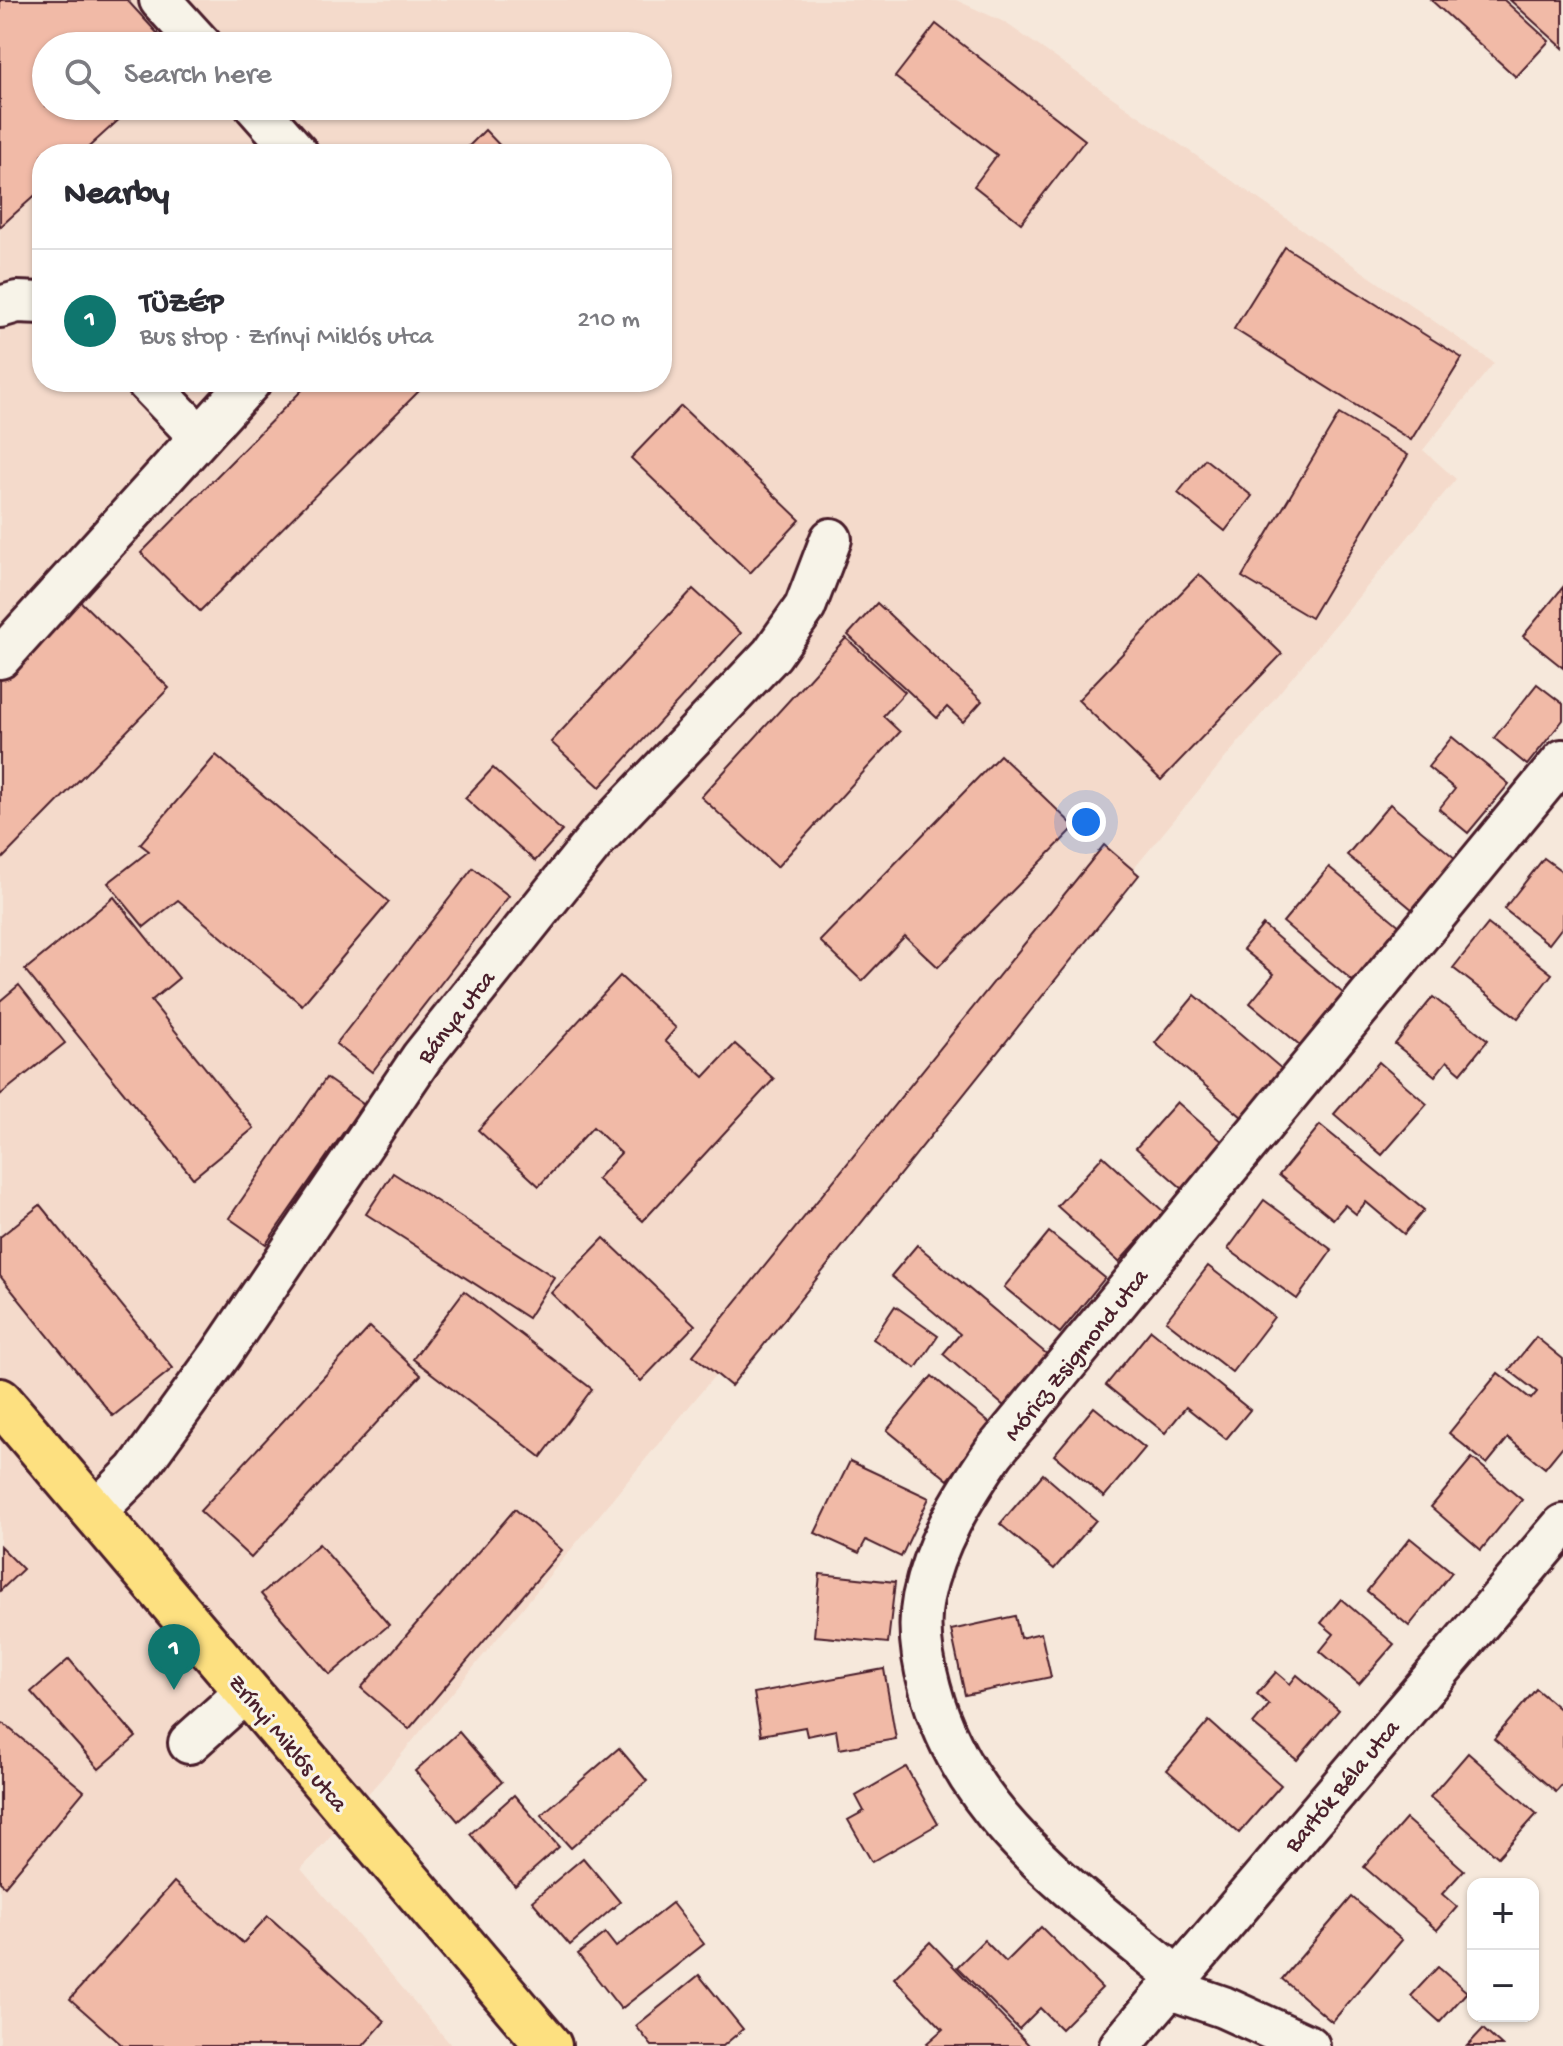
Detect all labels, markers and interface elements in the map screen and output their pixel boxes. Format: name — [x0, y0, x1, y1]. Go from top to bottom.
search box — [32, 32, 672, 120]
icon: search — [60, 54, 104, 98]
text: Search here — [124, 59, 272, 94]
text: Nearby — [64, 176, 169, 216]
text: TÜZÉP — [140, 288, 224, 323]
text: 1 — [85, 306, 95, 337]
text: 210 m — [577, 306, 640, 337]
text: Bus stop · Zrínyi Miklós utca — [140, 323, 433, 354]
your location — [1066, 802, 1106, 842]
street label: Bánya utca — [412, 965, 504, 1071]
street label: Móricz Zsigmond utca — [999, 1264, 1157, 1448]
pin: 1 — [148, 1624, 200, 1690]
street label: Zrínyi Miklós utca — [220, 1670, 353, 1819]
street label: Bartók Béla utca — [1279, 1715, 1408, 1860]
map controls — [1467, 1878, 1539, 2022]
button: + — [1467, 1878, 1539, 1950]
button: − — [1467, 1950, 1539, 2022]

